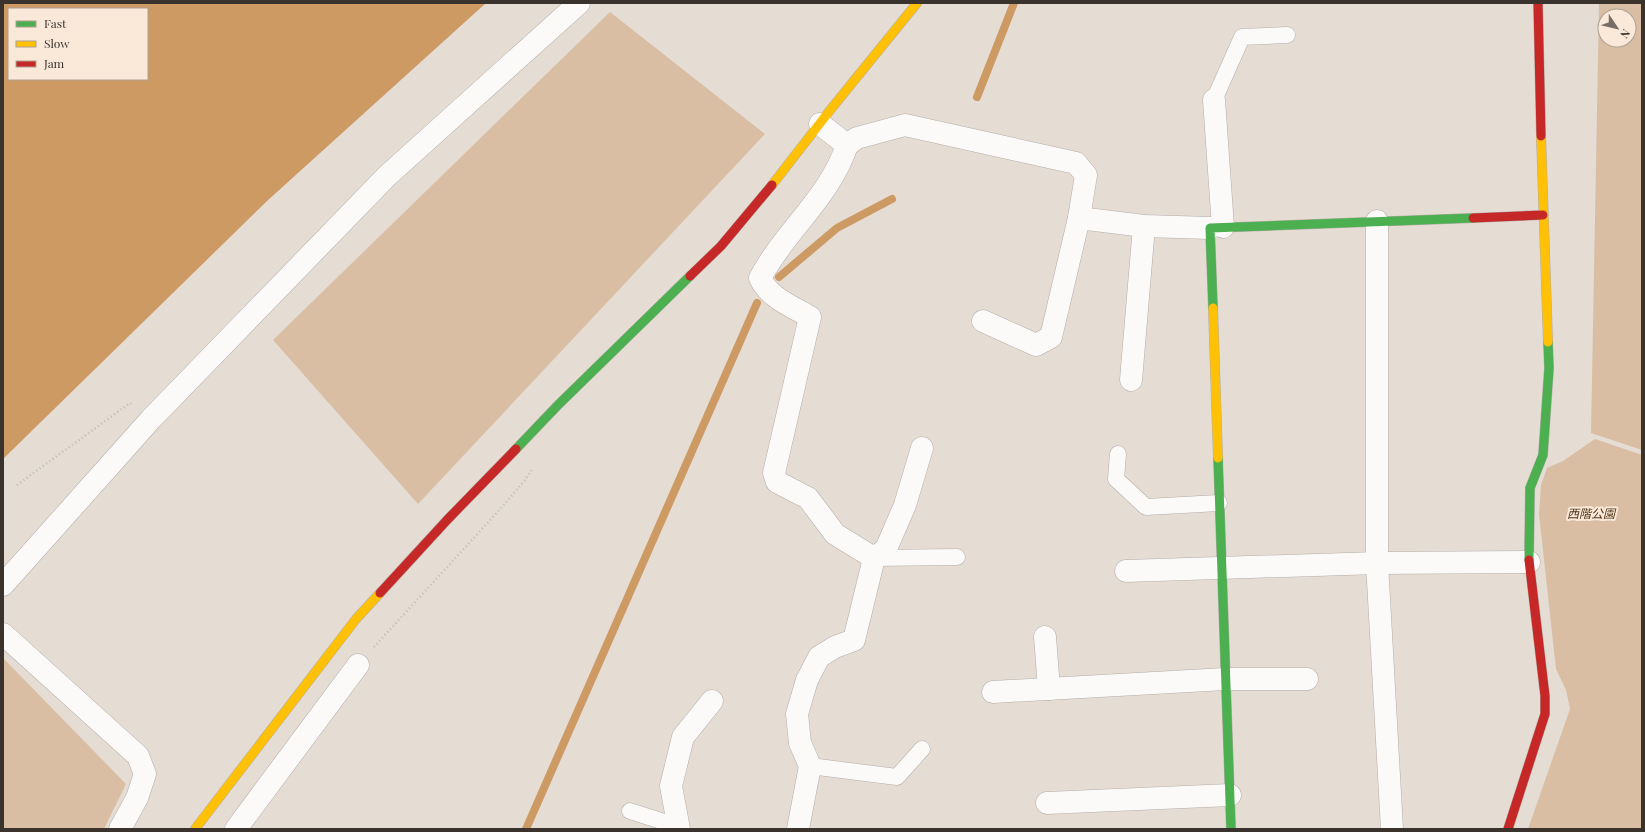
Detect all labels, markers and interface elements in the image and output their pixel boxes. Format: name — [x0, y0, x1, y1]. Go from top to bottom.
legend — [8, 8, 148, 80]
north arrow — [1597, 8, 1637, 48]
text: Fast — [44, 15, 67, 31]
text: N — [1617, 26, 1634, 42]
text: Slow — [44, 35, 70, 51]
text: Jam — [43, 55, 65, 71]
park label: 西階公園 — [1567, 505, 1617, 521]

